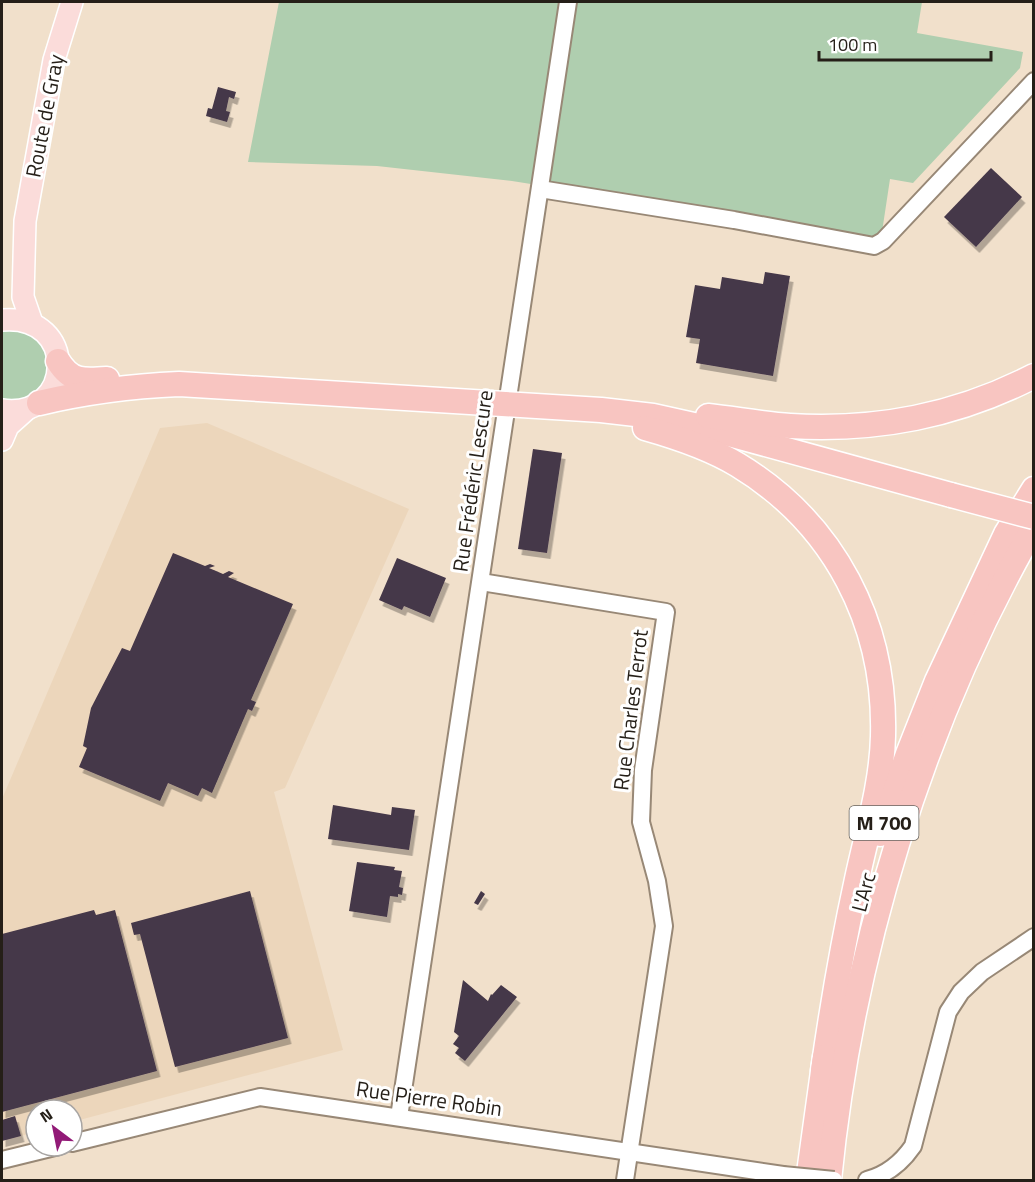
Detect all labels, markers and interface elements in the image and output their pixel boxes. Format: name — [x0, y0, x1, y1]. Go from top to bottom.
scale bar — [819, 24, 992, 62]
text: 100 m — [828, 31, 877, 58]
street label: Route de Gray — [16, 52, 72, 180]
street label: Rue Frédéric Lescure — [443, 388, 501, 574]
street label: Rue Charles Terrot — [604, 627, 656, 792]
road number: M 700 — [850, 806, 918, 840]
street label: L'Arc — [842, 868, 884, 915]
street label: Rue Pierre Robin — [354, 1072, 504, 1124]
north arrow — [24, 1098, 84, 1158]
text: N — [35, 1102, 57, 1128]

